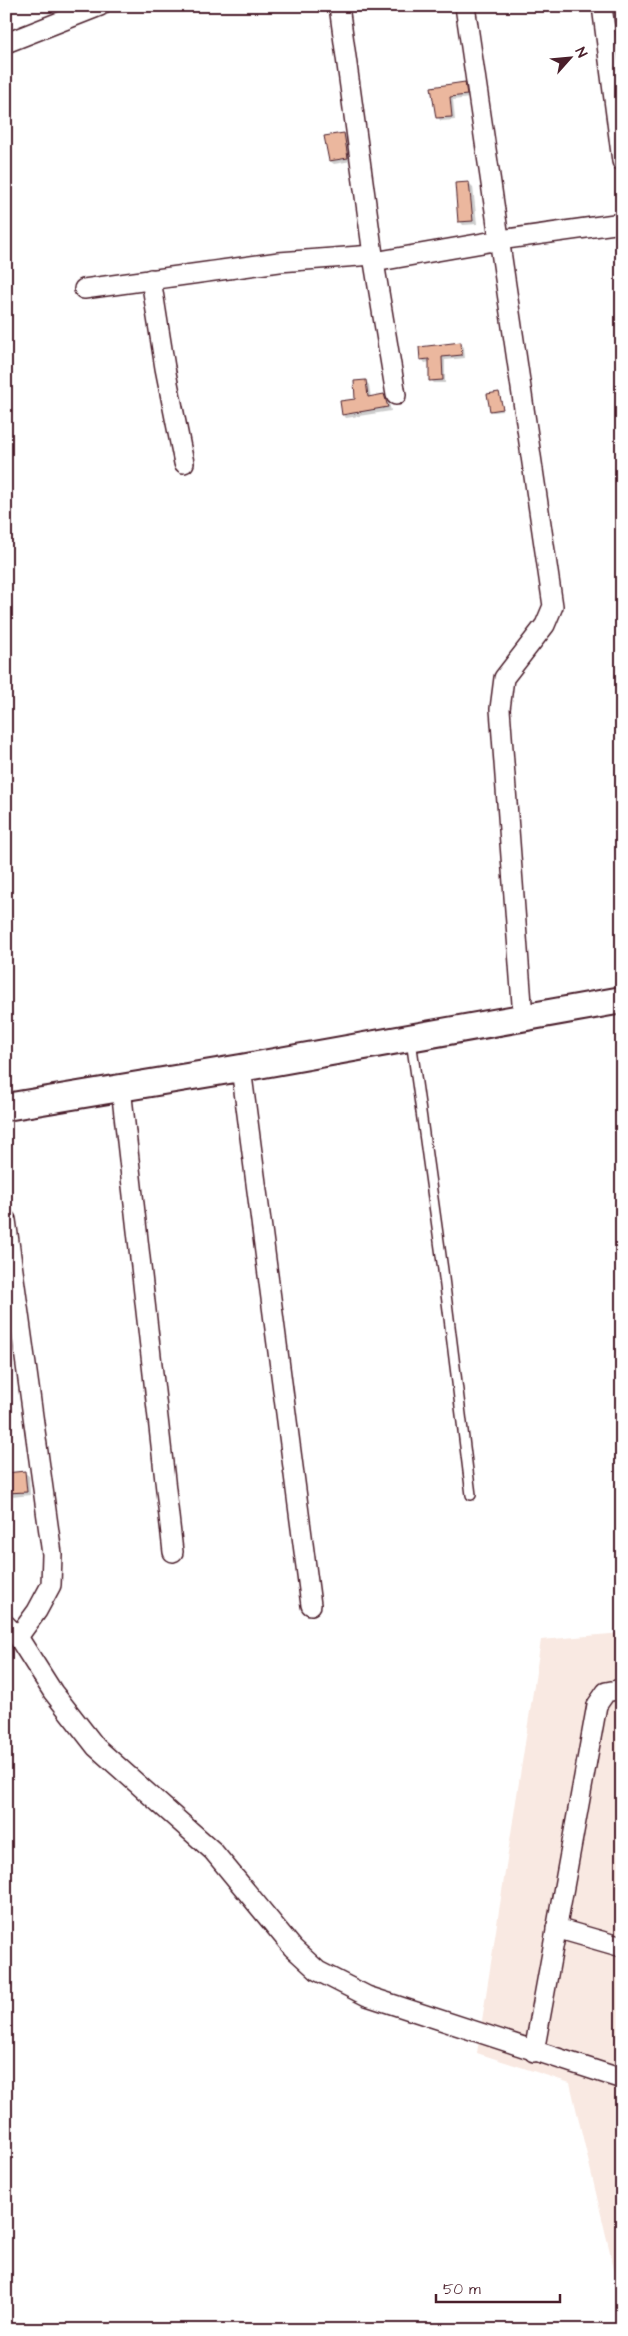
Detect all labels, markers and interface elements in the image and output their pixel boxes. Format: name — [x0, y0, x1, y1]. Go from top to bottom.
north arrow — [546, 32, 596, 82]
text: N — [570, 44, 592, 61]
scale bar — [436, 2271, 559, 2303]
text: 50 m — [443, 2279, 481, 2300]

